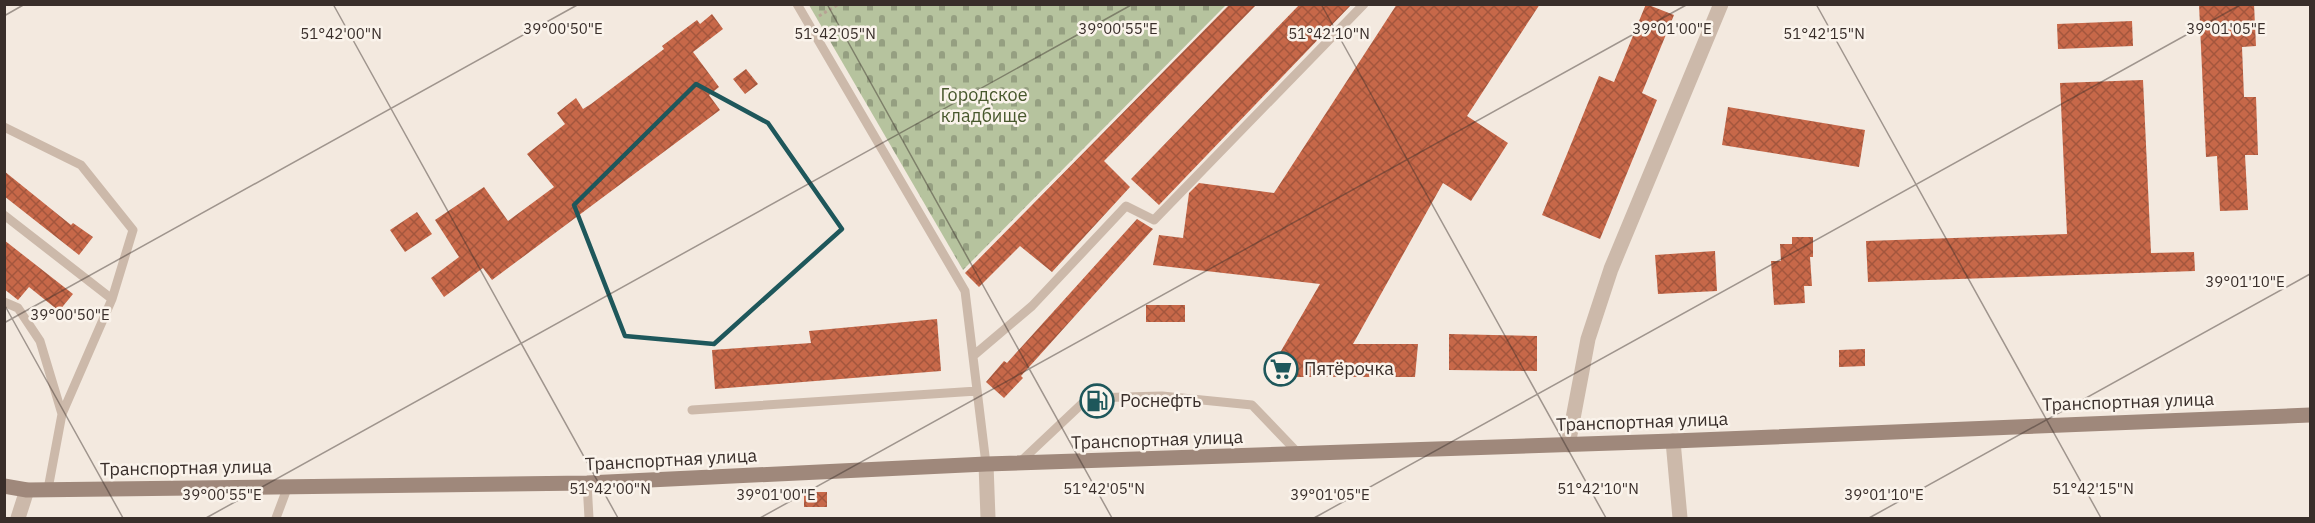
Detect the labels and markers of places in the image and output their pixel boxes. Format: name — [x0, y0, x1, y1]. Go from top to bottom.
supermarket icon: Пятёрочка — [1263, 351, 1299, 387]
place label: Пятёрочка — [1304, 357, 1394, 380]
fuel station icon: Роснефть — [1079, 383, 1115, 419]
place label: Роснефть — [1120, 389, 1201, 412]

